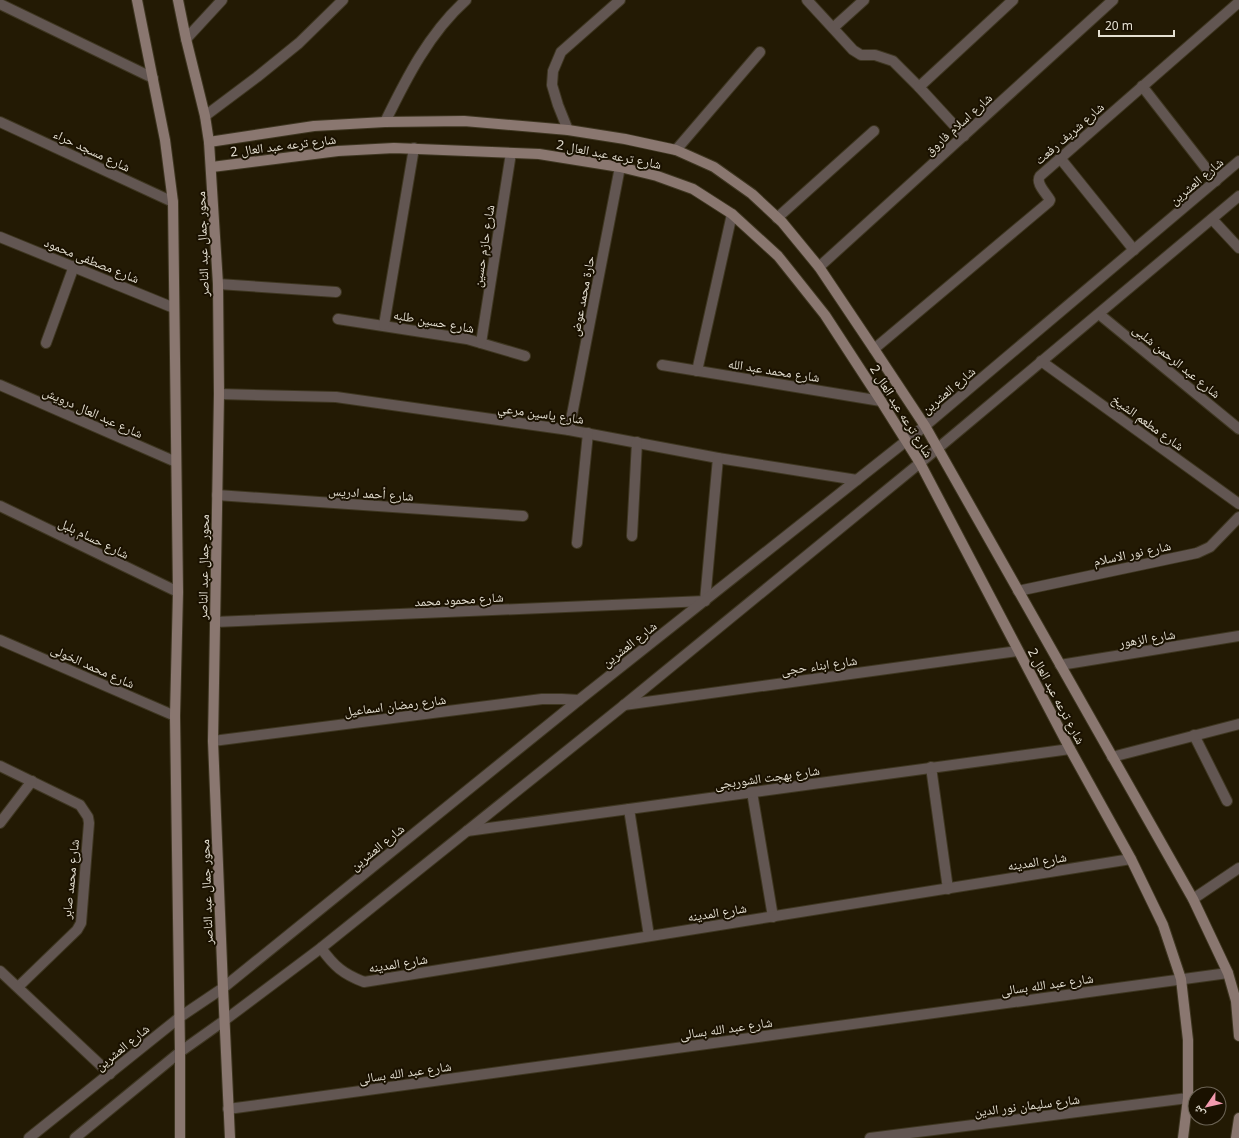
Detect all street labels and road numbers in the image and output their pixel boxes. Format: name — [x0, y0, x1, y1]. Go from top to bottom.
street label: شارع اسلام فاروق — [920, 89, 997, 160]
street label: شارع شريف رفعت — [1030, 98, 1108, 169]
street label: شارع مسجد حراء — [50, 124, 133, 177]
street label: شارع ترعه عبد العال 2 — [229, 130, 337, 161]
street label: شارع ترعه عبد العال 2 — [555, 135, 663, 174]
street label: شارع العشرين — [1165, 153, 1227, 210]
street label: محور جمال عبد الناصر — [191, 191, 213, 298]
street label: شارع حازم حسين — [468, 203, 499, 289]
street label: شارع مصطفى محمود — [41, 233, 142, 288]
street label: حارة محمد عوض — [565, 254, 599, 338]
street label: شارع حسين طلبه — [392, 305, 476, 338]
street label: شارع عبد الرحمن شلبى — [1129, 320, 1225, 403]
street label: شارع محمد عبد الله — [727, 354, 821, 387]
street label: شارع ترعه عبد العال 2 — [865, 361, 938, 462]
street label: شارع العشرين — [917, 362, 979, 419]
street label: شارع عبد العال درويش — [40, 382, 146, 443]
street label: شارع مطعم الشيخ — [1107, 390, 1188, 455]
street label: شارع ياسين مرعي — [496, 398, 585, 430]
street label: شارع أحمد ادريس — [328, 481, 414, 506]
street label: شارع حسام بلبل — [55, 513, 132, 564]
street label: محور جمال عبد الناصر — [193, 514, 213, 621]
street label: شارع نور الاسلام — [1092, 536, 1173, 571]
street label: شارع محمود محمد — [414, 588, 504, 611]
street label: شارع العشرين — [598, 617, 661, 672]
street label: شارع الزهور — [1117, 625, 1177, 652]
street label: شارع محمد الخولى — [48, 640, 138, 693]
street label: شارع ترعه عبد العال 2 — [1023, 645, 1090, 748]
street label: شارع ابناء حجى — [780, 651, 858, 680]
street label: شارع رمضان اسماعيل — [343, 690, 447, 721]
street label: شارع بهجت الشوربجى — [713, 761, 821, 794]
street label: شارع العشرين — [346, 819, 409, 875]
street label: شارع محمد صابر — [57, 838, 84, 921]
street label: محور جمال عبد الناصر — [195, 839, 217, 946]
street label: شارع المدينه — [1006, 847, 1068, 876]
street label: شارع المدينه — [686, 898, 748, 927]
street label: شارع المدينه — [367, 949, 429, 978]
street label: شارع عبد الله بسالى — [999, 969, 1095, 1000]
street label: شارع عبد الله بسالى — [678, 1013, 774, 1044]
street label: شارع العشرين — [91, 1019, 154, 1075]
street label: شارع عبد الله بسالى — [357, 1057, 453, 1088]
street label: شارع سليمان نور الدين — [973, 1090, 1081, 1121]

